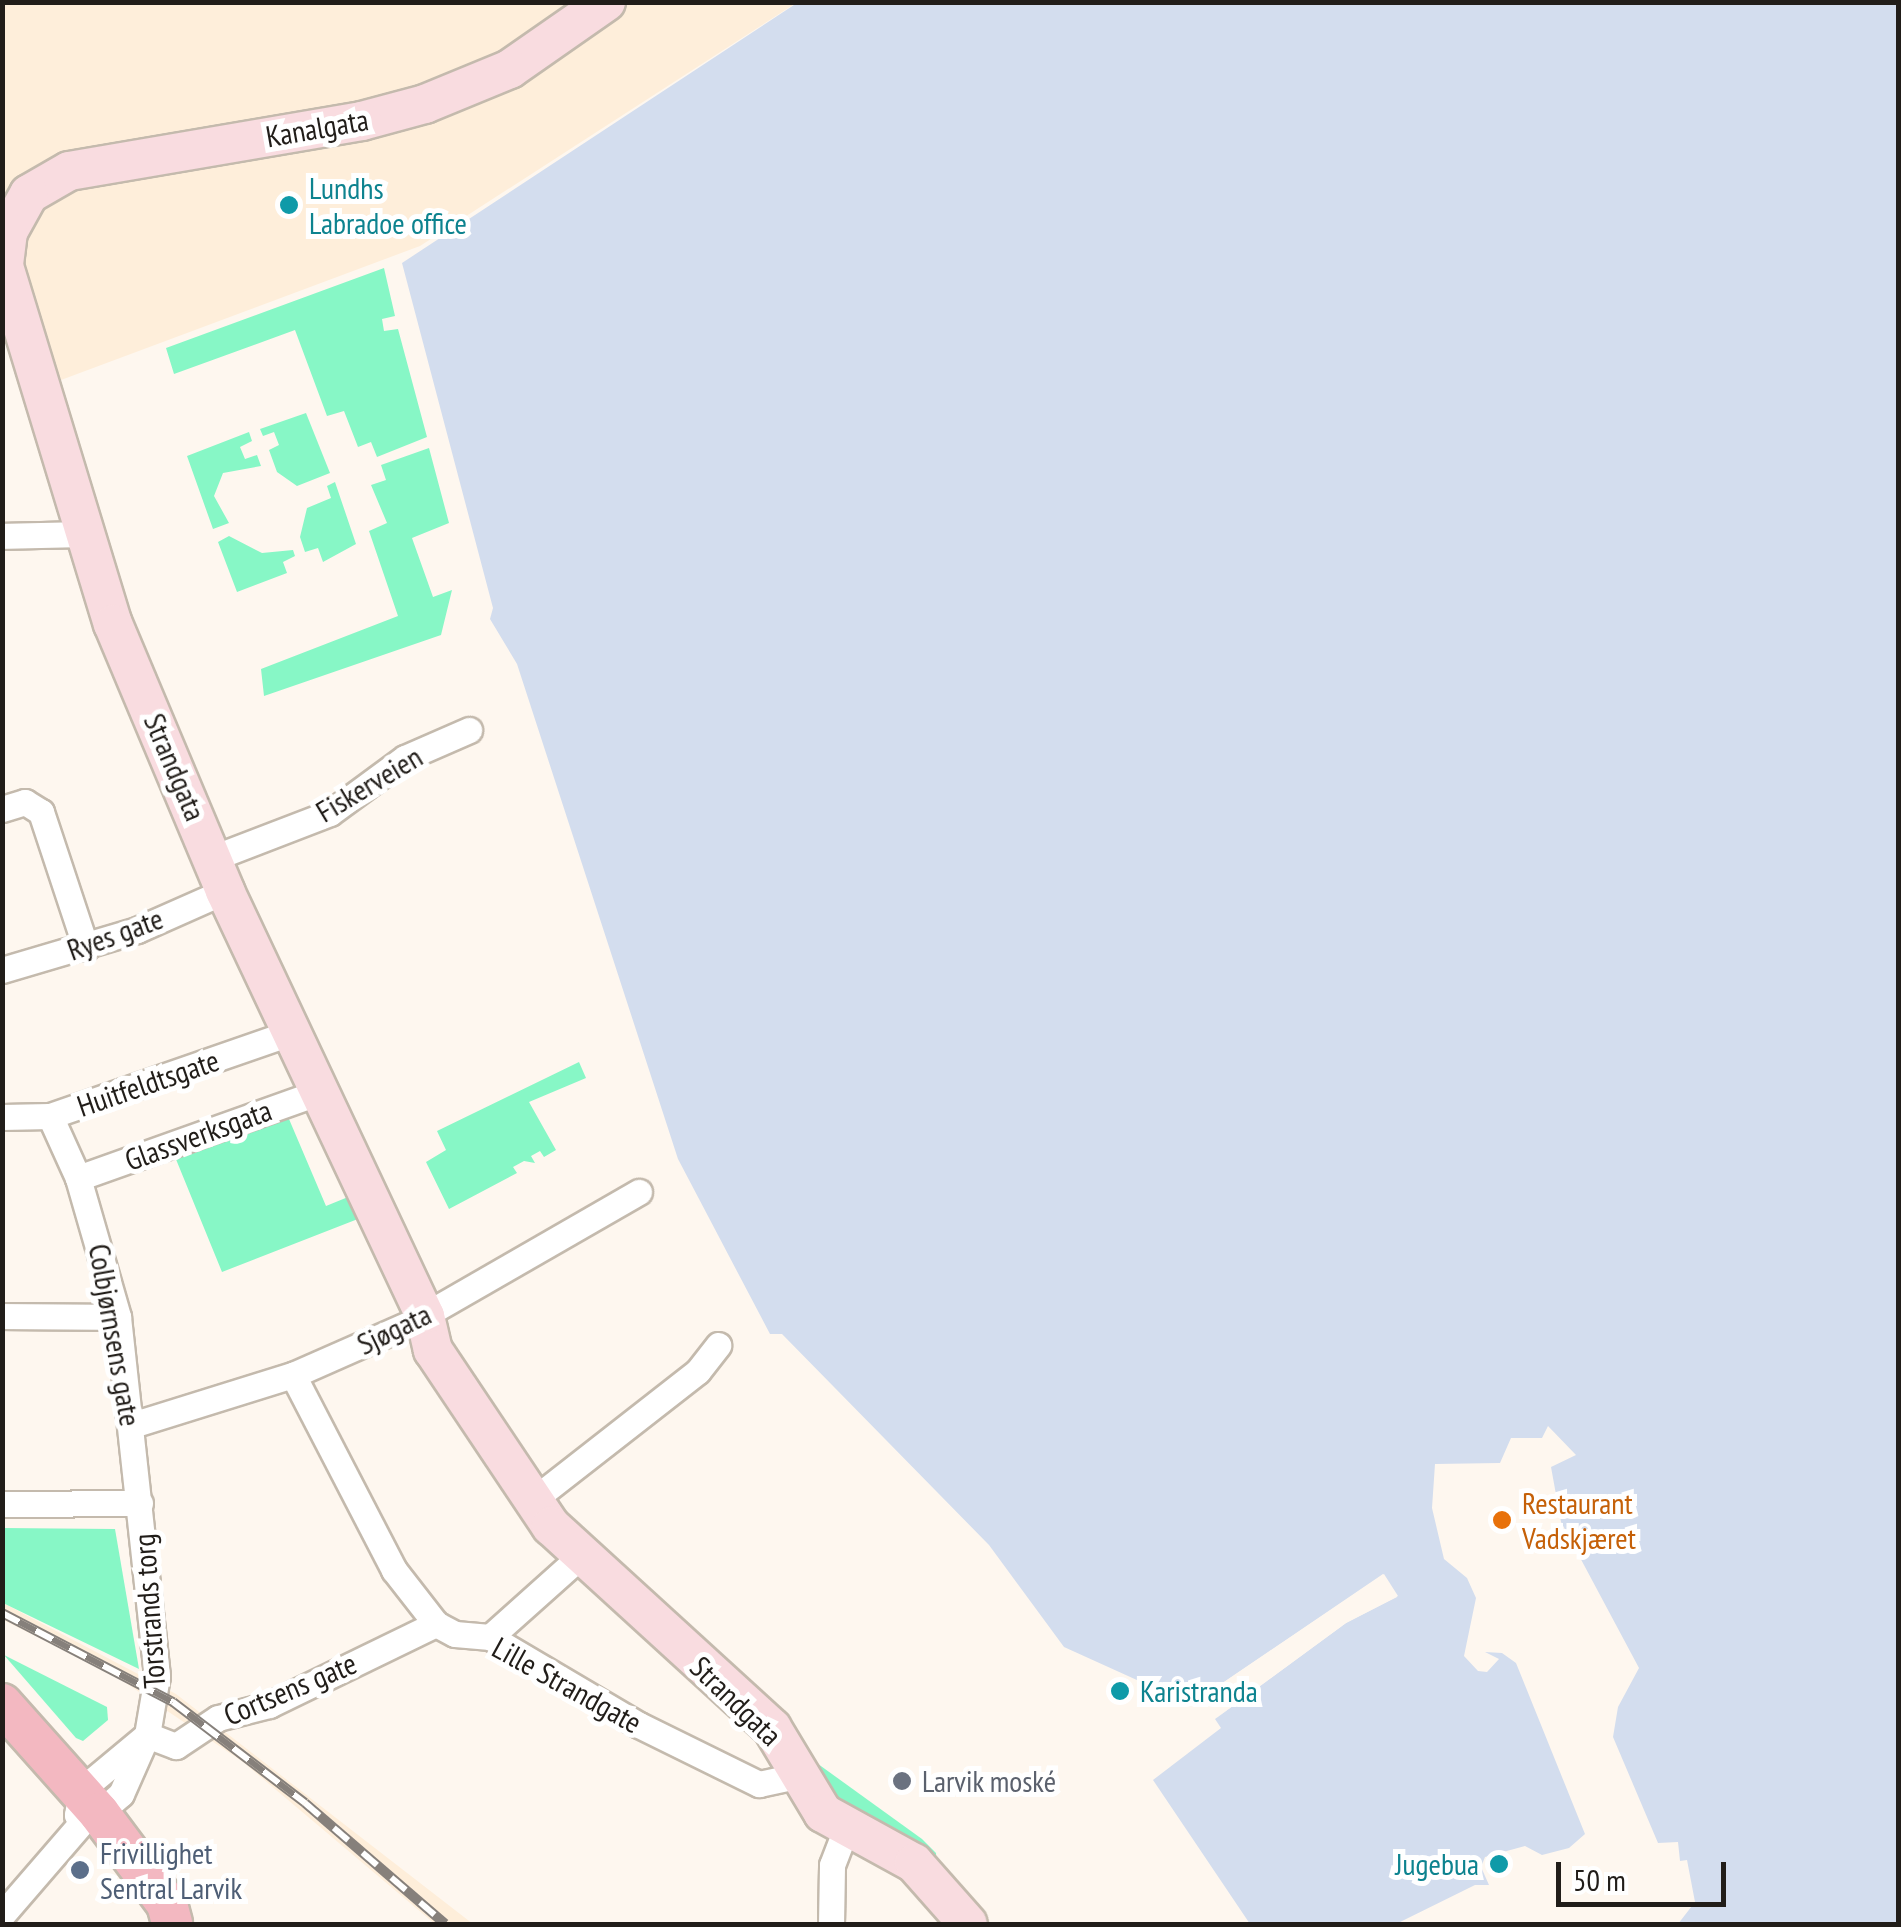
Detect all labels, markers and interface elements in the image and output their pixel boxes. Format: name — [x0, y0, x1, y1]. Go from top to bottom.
street label: Kanalgata — [263, 101, 371, 155]
place label: Lundhs Labradoe office — [309, 170, 467, 240]
marker: Lundhs Labradoe office — [278, 194, 300, 216]
street label: Strandgata — [136, 708, 214, 826]
street label: Fiskerveien — [310, 738, 428, 830]
street label: Ryes gate — [62, 900, 168, 968]
street label: Huitfeldtsgate — [72, 1042, 224, 1124]
street label: Glassverksgata — [120, 1092, 276, 1178]
street label: Colbjørnsens gate — [81, 1241, 149, 1429]
street label: Sjøgata — [351, 1296, 437, 1362]
place label: Restaurant Vadskjæret — [1522, 1485, 1636, 1556]
marker: Restaurant Vadskjæret — [1491, 1509, 1513, 1531]
street label: Torstrands torg — [126, 1532, 172, 1690]
street label: Lille Strandgate — [486, 1629, 648, 1741]
street label: Cortsens gate — [218, 1645, 362, 1733]
street label: Strandgata — [683, 1649, 789, 1753]
place label: Karistranda — [1140, 1673, 1258, 1709]
marker: Karistranda — [1109, 1680, 1131, 1702]
place label: Larvik moské — [922, 1763, 1057, 1799]
marker: Larvik moské — [891, 1770, 913, 1792]
place label: Frivillighet Sentral Larvik — [100, 1835, 242, 1906]
scale bar — [1561, 1842, 1731, 1904]
place label: Jugebua — [1395, 1846, 1479, 1882]
marker: Jugebua — [1488, 1853, 1510, 1875]
marker: Frivillighet Sentral Larvik — [69, 1859, 91, 1881]
text: 50 m — [1573, 1860, 1626, 1899]

